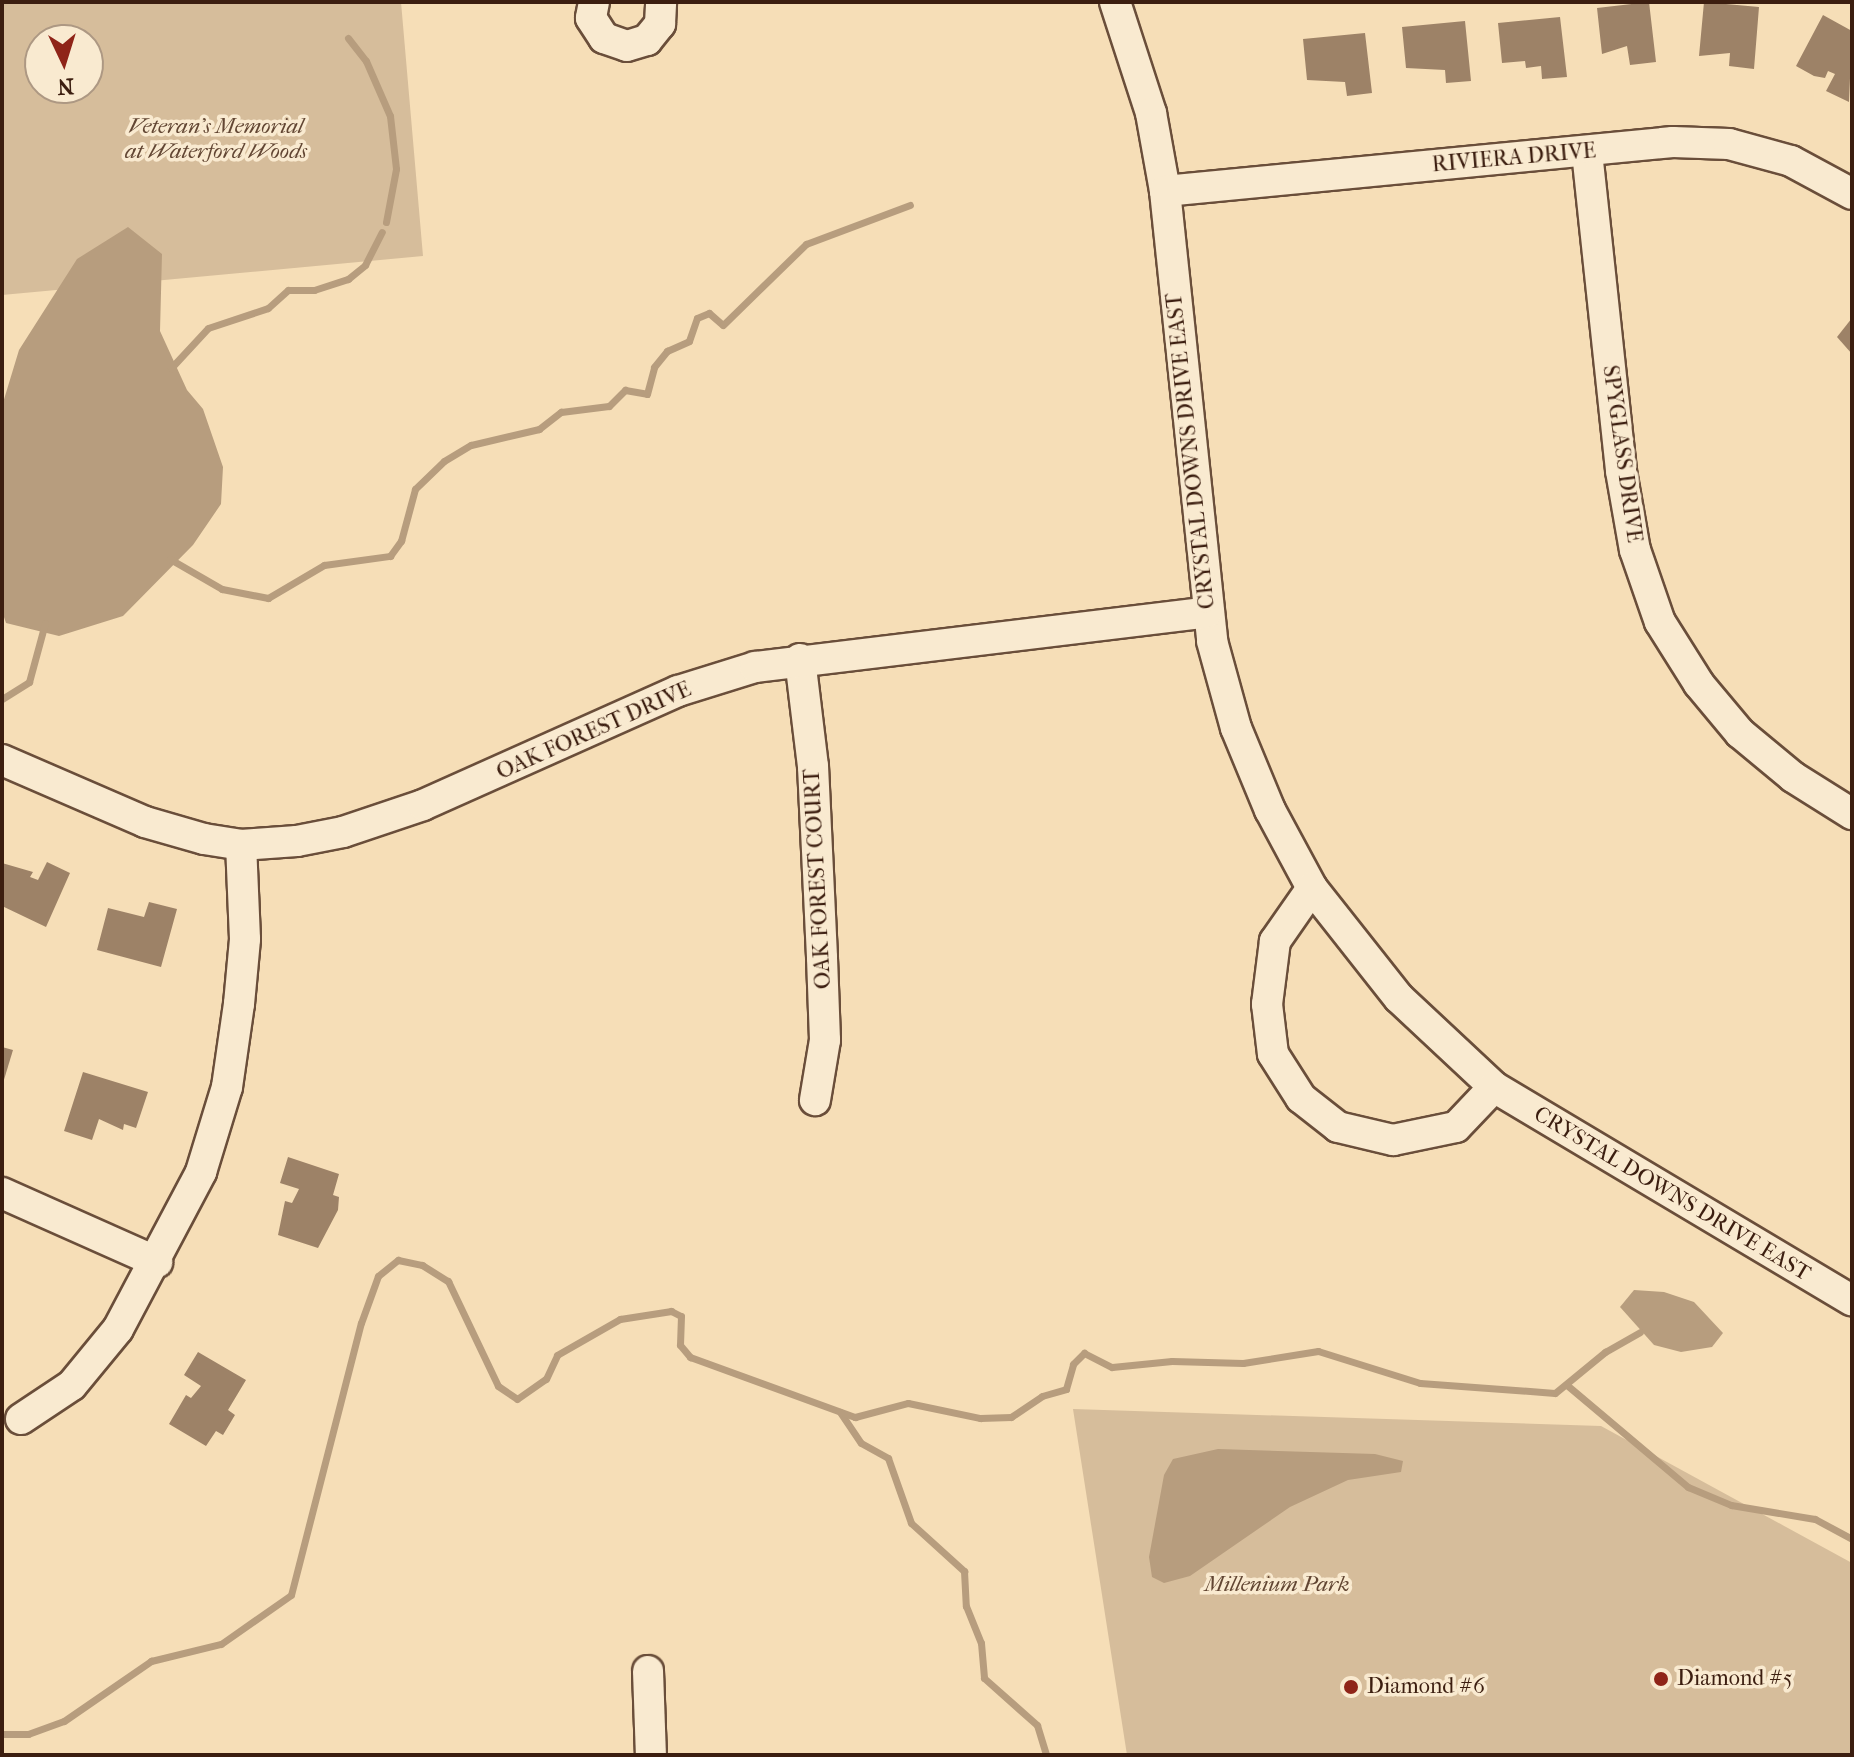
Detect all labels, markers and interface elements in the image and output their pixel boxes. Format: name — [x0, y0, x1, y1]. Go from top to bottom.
north arrow — [24, 24, 104, 104]
text: N — [56, 72, 75, 99]
park label: Veteran's Memorial at Waterford Woods — [125, 113, 307, 164]
street label: RIVIERA DRIVE — [1431, 138, 1597, 178]
street label: CRYSTAL DOWNS DRIVE EAST — [1161, 292, 1221, 610]
street label: SPYGLASS DRIVE — [1596, 364, 1648, 544]
street label: OAK FOREST DRIVE — [493, 676, 695, 786]
street label: OAK FOREST COURT — [799, 768, 837, 990]
street label: CRYSTAL DOWNS DRIVE EAST — [1529, 1101, 1815, 1287]
park label: Millenium Park — [1205, 1572, 1349, 1598]
place label: Diamond #5 — [1677, 1666, 1792, 1692]
marker: Diamond #5 — [1652, 1670, 1670, 1688]
place label: Diamond #6 — [1367, 1674, 1485, 1700]
marker: Diamond #6 — [1342, 1678, 1360, 1696]

